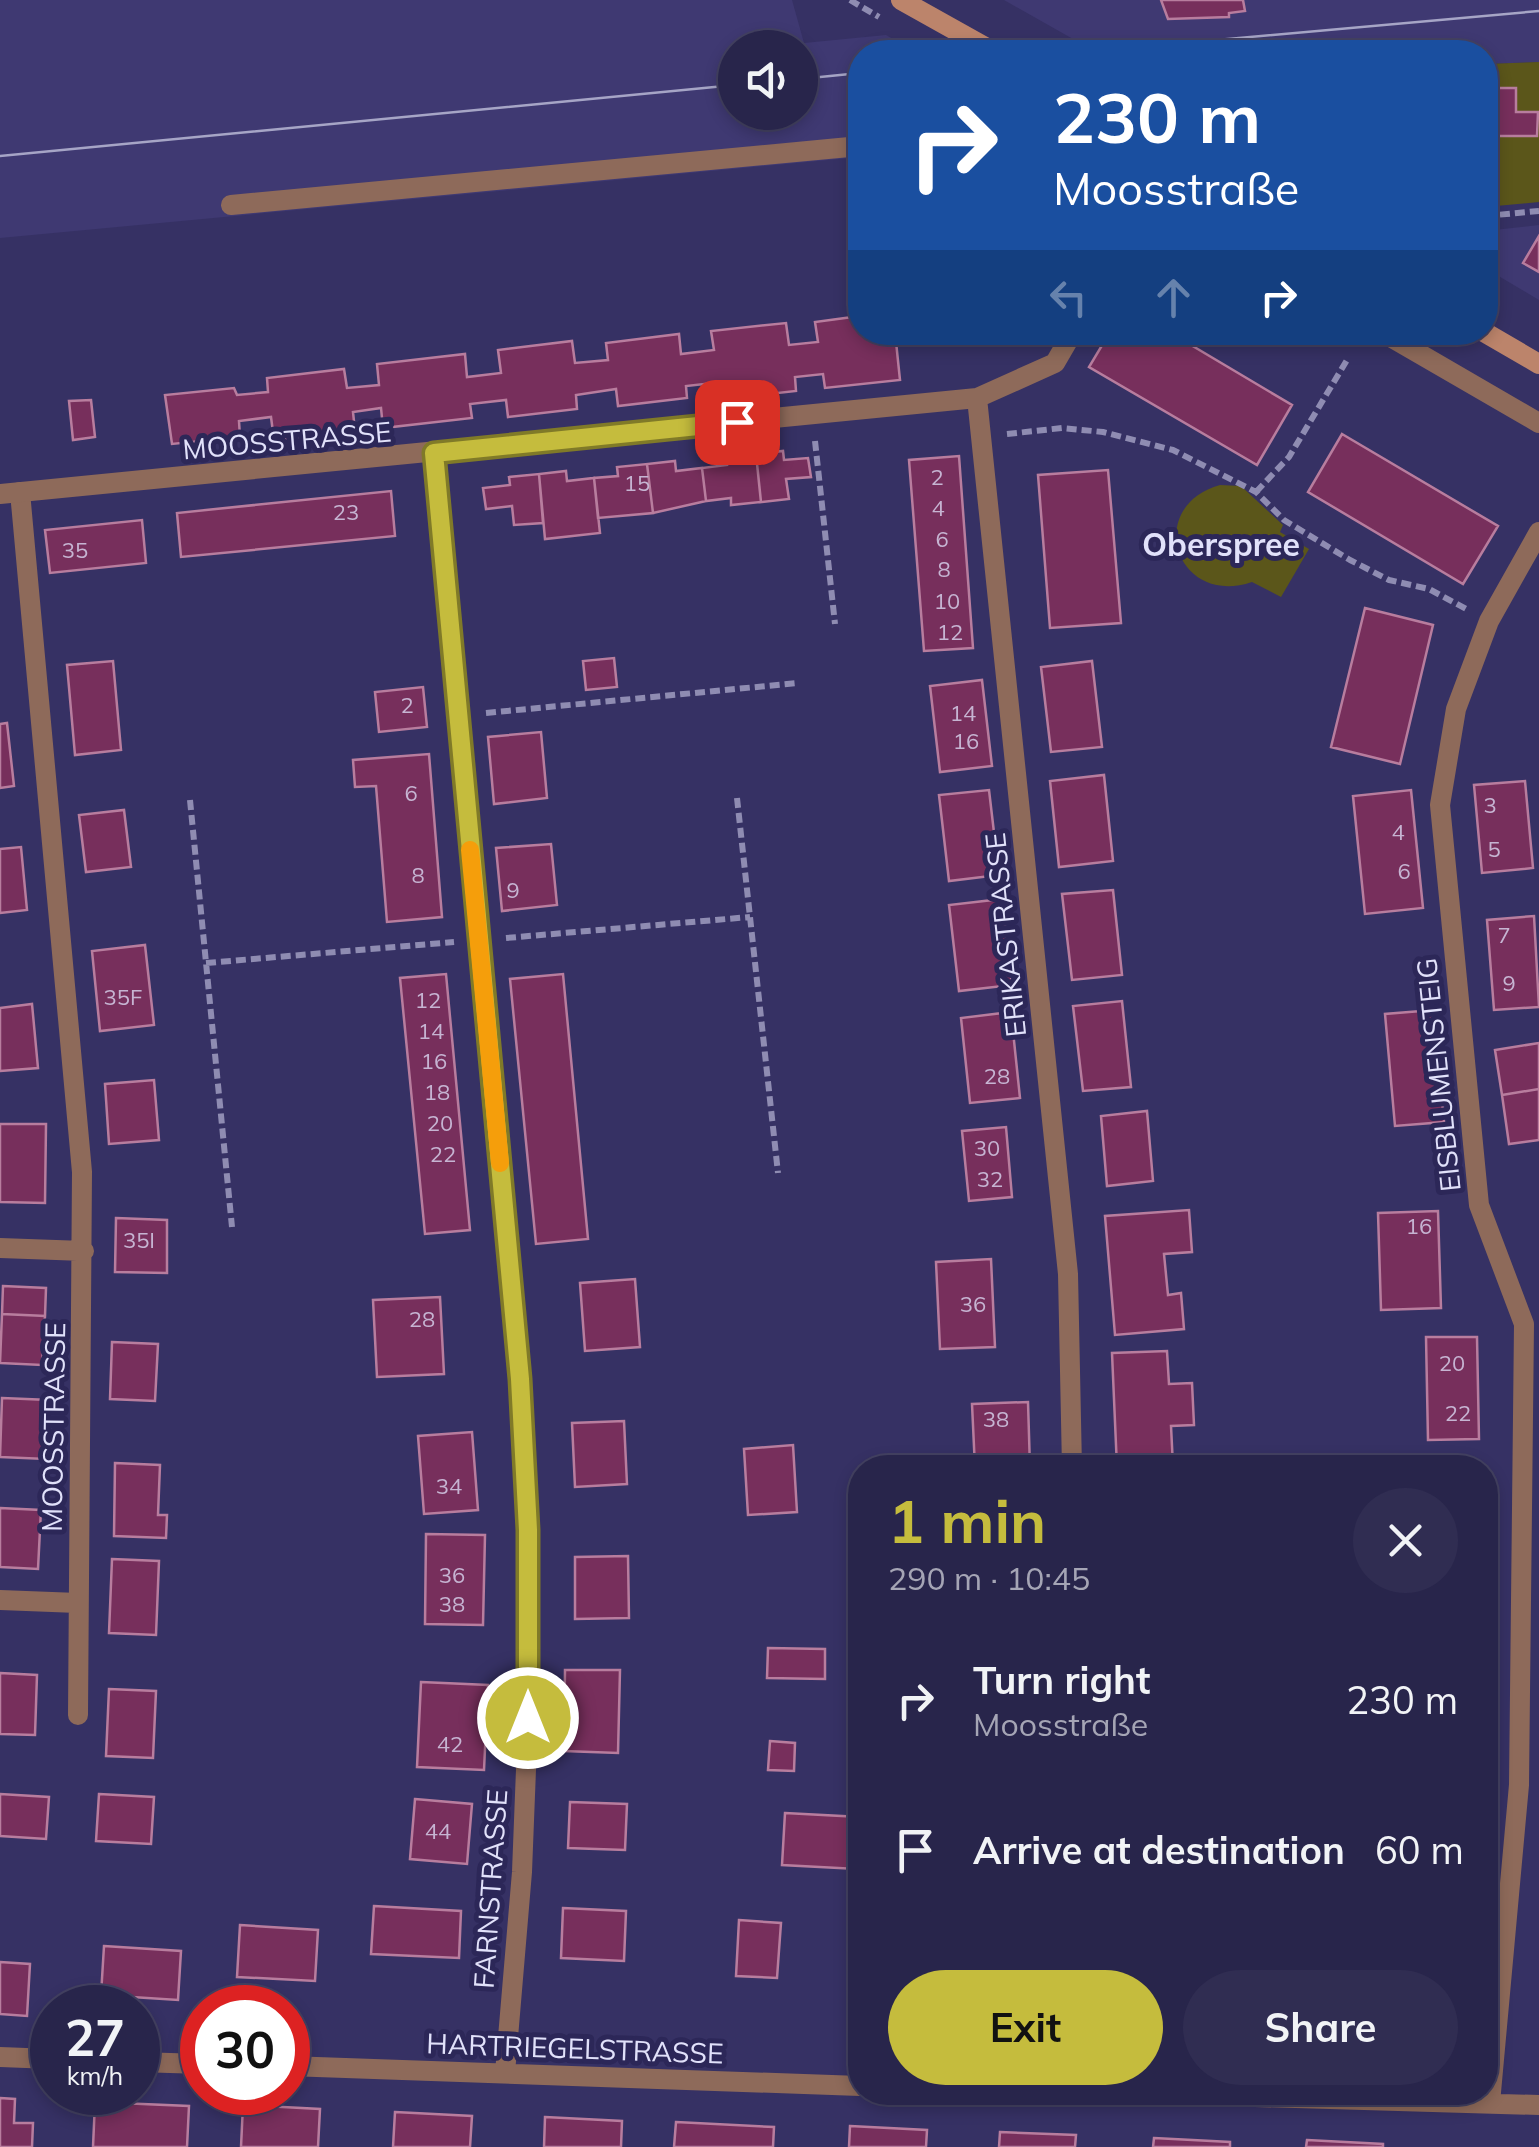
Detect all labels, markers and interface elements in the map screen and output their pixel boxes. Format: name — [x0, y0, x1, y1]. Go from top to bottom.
map controls — [718, 30, 818, 130]
button: sound — [718, 30, 818, 130]
text: 230 m — [1053, 73, 1261, 161]
icon: right — [888, 80, 1018, 210]
text: Moosstraße — [1053, 160, 1299, 216]
icon: left — [1041, 270, 1096, 325]
icon: ahead — [1146, 270, 1201, 325]
icon: right — [1251, 270, 1306, 325]
pin — [695, 380, 780, 465]
icon: arrive — [710, 395, 765, 450]
street label: MOOSSTRASSE — [181, 413, 393, 467]
house number: 2 — [930, 463, 944, 491]
house number: 15 — [624, 469, 650, 497]
house number: 4 — [931, 494, 945, 522]
house number: 23 — [333, 498, 359, 526]
district label: Oberspree — [1142, 524, 1300, 564]
house number: 6 — [935, 525, 949, 553]
house number: 35 — [62, 536, 88, 564]
house number: 8 — [937, 555, 951, 583]
house number: 10 — [934, 587, 960, 615]
house number: 12 — [937, 618, 963, 646]
house number: 2 — [400, 691, 414, 719]
house number: 14 — [950, 699, 976, 727]
house number: 16 — [953, 727, 979, 755]
house number: 6 — [404, 779, 418, 807]
house number: 3 — [1483, 791, 1497, 819]
house number: 4 — [1391, 818, 1405, 846]
street label: ERIKASTRASSE — [977, 831, 1033, 1039]
house number: 5 — [1487, 835, 1501, 863]
house number: 6 — [1397, 857, 1411, 885]
house number: 8 — [411, 861, 425, 889]
house number: 9 — [506, 876, 520, 904]
house number: 7 — [1497, 921, 1511, 949]
street label: EISBLUMENSTEIG — [1408, 956, 1468, 1194]
house number: 9 — [1502, 969, 1516, 997]
house number: 35F — [104, 983, 142, 1011]
house number: 12 — [415, 986, 441, 1014]
house number: 14 — [418, 1017, 444, 1045]
house number: 16 — [421, 1047, 447, 1075]
house number: 28 — [984, 1062, 1010, 1090]
house number: 18 — [424, 1078, 450, 1106]
house number: 20 — [427, 1109, 453, 1137]
house number: 30 — [974, 1134, 1000, 1162]
house number: 22 — [430, 1140, 456, 1168]
house number: 32 — [977, 1165, 1003, 1193]
house number: 16 — [1406, 1212, 1432, 1240]
house number: 35I — [123, 1226, 155, 1254]
house number: 36 — [960, 1290, 986, 1318]
house number: 28 — [409, 1305, 435, 1333]
street label: MOOSSTRASSE — [34, 1322, 72, 1532]
house number: 20 — [1439, 1349, 1465, 1377]
house number: 22 — [1445, 1399, 1471, 1427]
house number: 38 — [983, 1405, 1009, 1433]
house number: 34 — [436, 1472, 462, 1500]
text: 1 min — [888, 1483, 1046, 1558]
button: close — [1353, 1488, 1458, 1593]
text: 290 m · 10:45 — [888, 1558, 1090, 1598]
house number: 36 — [439, 1561, 465, 1589]
house number: 38 — [439, 1590, 465, 1618]
text: Turn right — [973, 1656, 1150, 1704]
position arrow — [476, 1666, 580, 1770]
icon: right — [888, 1673, 943, 1728]
text: 230 m — [1346, 1676, 1458, 1724]
text: Moosstraße — [973, 1704, 1148, 1744]
house number: 42 — [437, 1730, 463, 1758]
street label: FARNSTRASSE — [466, 1788, 514, 1990]
house number: 44 — [425, 1817, 451, 1845]
icon: arrive — [888, 1823, 943, 1878]
text: Arrive at destination — [973, 1826, 1345, 1874]
text: 60 m — [1375, 1826, 1464, 1874]
button: Exit — [888, 1970, 1163, 2085]
button: Share — [1183, 1970, 1458, 2085]
speed limit sign: 30 — [180, 1985, 310, 2115]
text: 27 — [65, 2006, 125, 2069]
street label: HARTRIEGELSTRASSE — [426, 2025, 724, 2071]
text: km/h — [67, 2060, 123, 2091]

